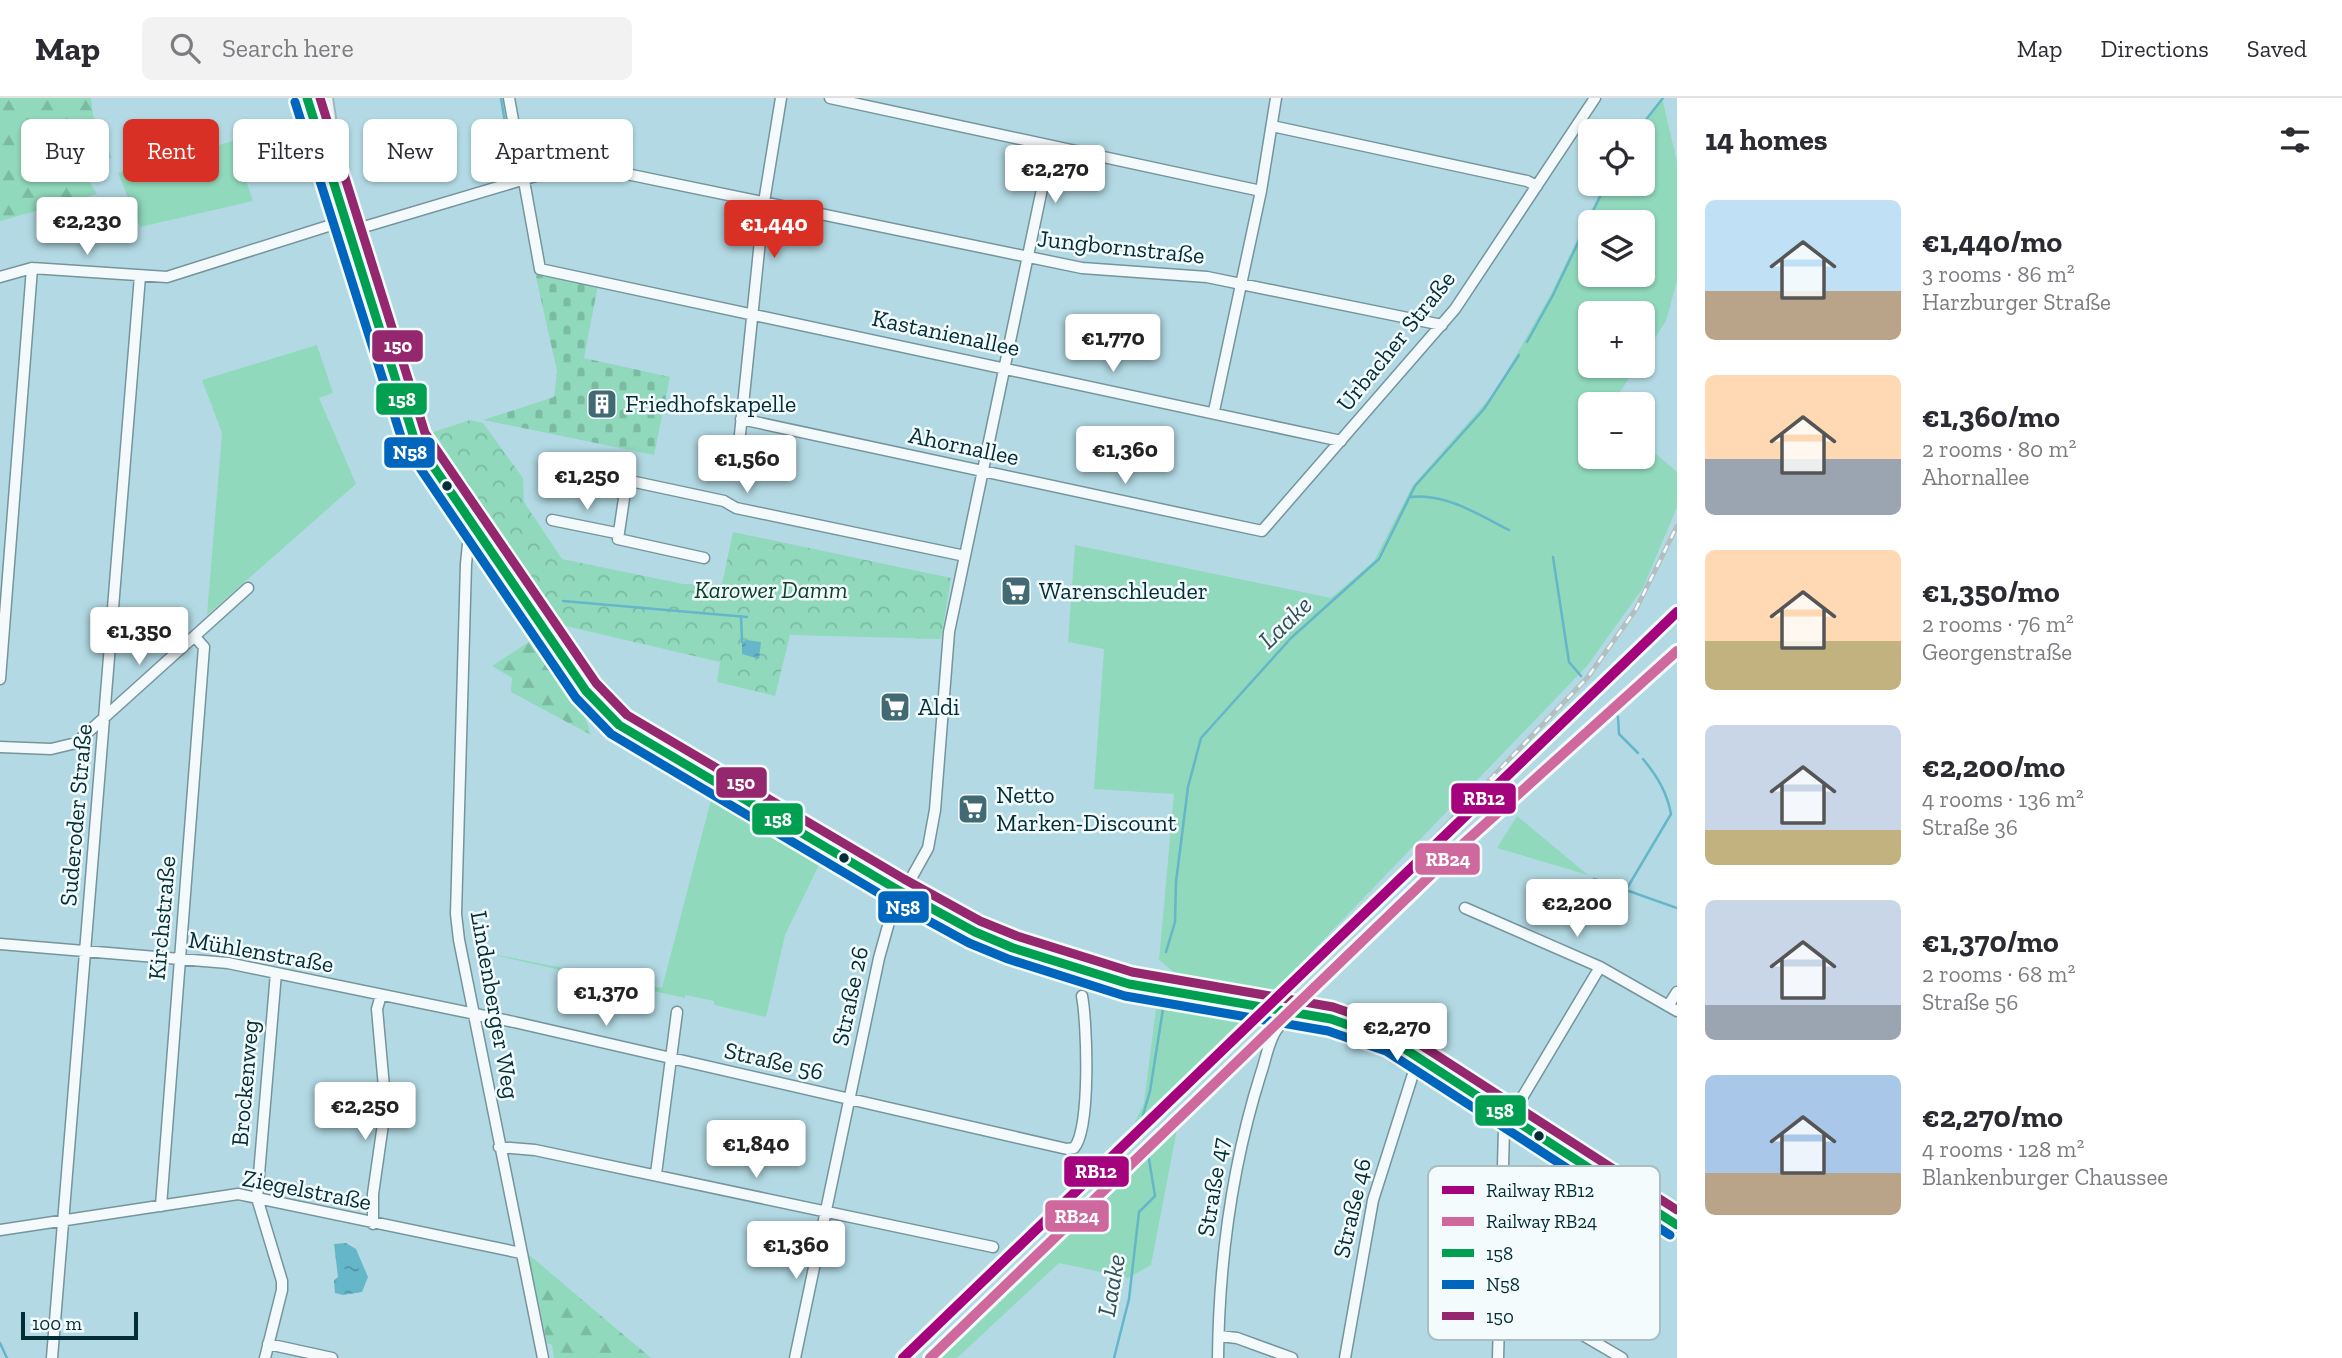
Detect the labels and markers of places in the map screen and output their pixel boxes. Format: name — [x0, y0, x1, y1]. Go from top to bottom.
pin: €2,270 — [998, 146, 1112, 205]
pin: €2,230 — [30, 198, 144, 257]
pin: €1,440 — [717, 200, 831, 260]
pin: €1,770 — [1056, 314, 1170, 374]
building icon: Friedhofskapelle — [585, 387, 619, 421]
place label: Friedhofskapelle — [625, 389, 796, 418]
pin: €1,360 — [1068, 426, 1182, 486]
pin: €1,560 — [690, 436, 804, 495]
pin: €1,250 — [530, 452, 644, 512]
unlabelled marker — [440, 479, 454, 493]
supermarket icon: Warenschleuder — [999, 574, 1033, 608]
place label: Warenschleuder — [1039, 576, 1208, 605]
pin: €1,350 — [82, 608, 196, 667]
supermarket icon: Aldi — [878, 690, 912, 724]
place label: Aldi — [918, 692, 960, 721]
place label: Netto Marken-Discount — [996, 780, 1177, 837]
supermarket icon: Netto Marken-Discount — [956, 792, 990, 826]
unlabelled marker — [837, 851, 851, 865]
pin: €2,200 — [1520, 880, 1634, 939]
pin: €1,370 — [549, 968, 663, 1028]
pin: €2,270 — [1340, 1004, 1454, 1063]
pin: €2,250 — [308, 1082, 422, 1142]
pin: €1,840 — [699, 1121, 813, 1180]
unlabelled marker — [1532, 1129, 1546, 1143]
pin: €1,360 — [739, 1222, 853, 1281]

